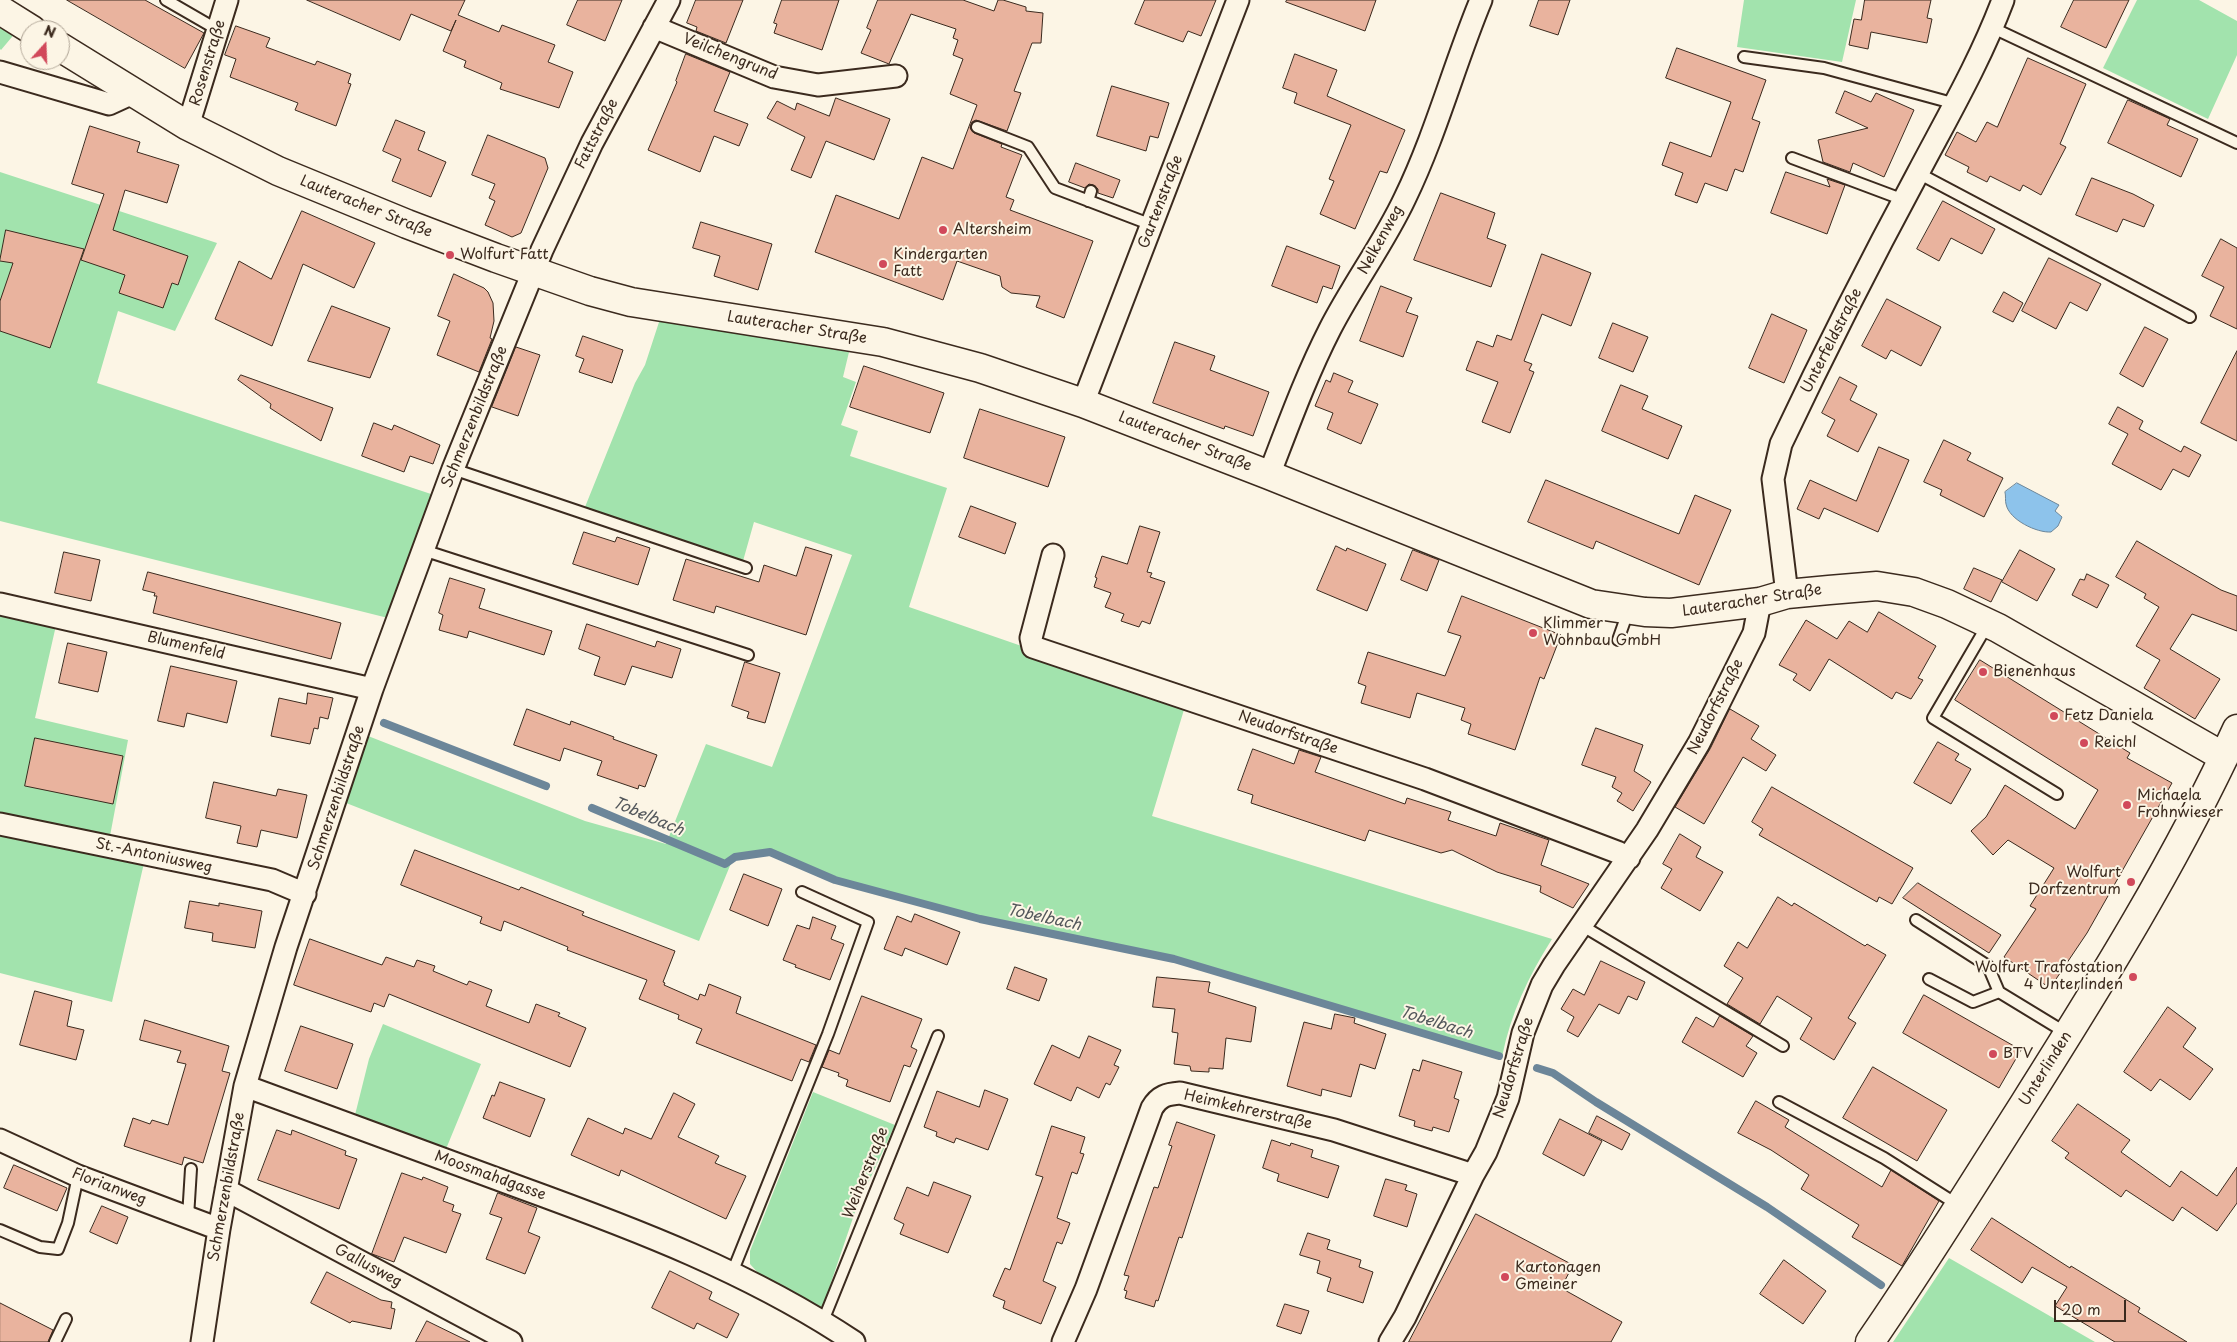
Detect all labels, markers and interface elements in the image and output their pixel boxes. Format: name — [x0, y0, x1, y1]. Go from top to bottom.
street label: Rosenstraße — [186, 18, 230, 108]
north arrow — [20, 20, 70, 70]
text: N — [41, 20, 59, 43]
street label: Veilchengrund — [680, 30, 780, 84]
street label: Fattstraße — [572, 96, 622, 172]
street label: Gartenstraße — [1135, 153, 1187, 251]
street label: Lauteracher Straße — [297, 172, 435, 242]
street label: Nelkenweg — [1355, 202, 1407, 278]
place label: Altersheim — [953, 221, 1032, 239]
marker: Altersheim — [937, 224, 949, 236]
place label: Wolfurt Fatt — [460, 246, 549, 264]
place label: Kindergarten Fatt — [893, 246, 988, 281]
marker: Wolfurt Fatt — [444, 249, 456, 261]
marker: Kindergarten Fatt — [877, 258, 889, 270]
street label: Unterfeldstraße — [1798, 286, 1866, 396]
street label: Lauteracher Straße — [726, 308, 868, 348]
street label: Schmerzenbildstraße — [438, 343, 512, 491]
street label: Lauteracher Straße — [1116, 408, 1254, 476]
street label: Lauteracher Straße — [1681, 581, 1823, 621]
place label: Klimmer Wohnbau GmbH — [1543, 615, 1661, 650]
marker: Klimmer Wohnbau GmbH — [1527, 627, 1539, 639]
street label: Blumenfeld — [145, 628, 227, 664]
street label: Neudorfstraße — [1684, 656, 1748, 758]
place label: Bienenhaus — [1993, 663, 2075, 681]
marker: Bienenhaus — [1977, 666, 1989, 678]
street label: Neudorfstraße — [1236, 707, 1340, 759]
place label: Fetz Daniela — [2064, 707, 2153, 725]
marker: Fetz Daniela — [2048, 710, 2060, 722]
street label: Schmerzenbildstraße — [305, 723, 369, 873]
place label: Reichl — [2094, 734, 2137, 752]
marker: Reichl — [2078, 737, 2090, 749]
place label: Michaela Frohnwieser — [2137, 787, 2223, 822]
water label: Tobelbach — [610, 794, 686, 840]
marker: Michaela Frohnwieser — [2121, 799, 2133, 811]
street label: St.-Antoniusweg — [94, 835, 214, 877]
place label: Wolfurt Dorfzentrum — [2028, 864, 2121, 899]
marker: Wolfurt Dorfzentrum — [2125, 876, 2137, 888]
water label: Tobelbach — [1005, 901, 1083, 935]
place label: Wolfurt Trafostation 4 Unterlinden — [1975, 959, 2123, 994]
marker: Wolfurt Trafostation 4 Unterlinden — [2127, 971, 2139, 983]
water label: Tobelbach — [1397, 1003, 1475, 1043]
street label: Neudorfstraße — [1490, 1015, 1538, 1121]
street label: Unterlinden — [2016, 1028, 2076, 1110]
place label: BTV — [2003, 1045, 2033, 1063]
marker: BTV — [1987, 1048, 1999, 1060]
street label: Heimkehrerstraße — [1182, 1086, 1314, 1134]
street label: Schmerzenbildstraße — [205, 1111, 249, 1263]
street label: Weiherstraße — [839, 1125, 893, 1221]
street label: Moosmahdgasse — [432, 1147, 548, 1205]
street label: Florianweg — [69, 1165, 149, 1209]
street label: Gallusweg — [331, 1241, 405, 1291]
place label: Kartonagen Gmeiner — [1515, 1259, 1601, 1294]
marker: Kartonagen Gmeiner — [1499, 1271, 1511, 1283]
scale bar — [2057, 1290, 2130, 1322]
text: 20 m — [2062, 1297, 2101, 1320]

